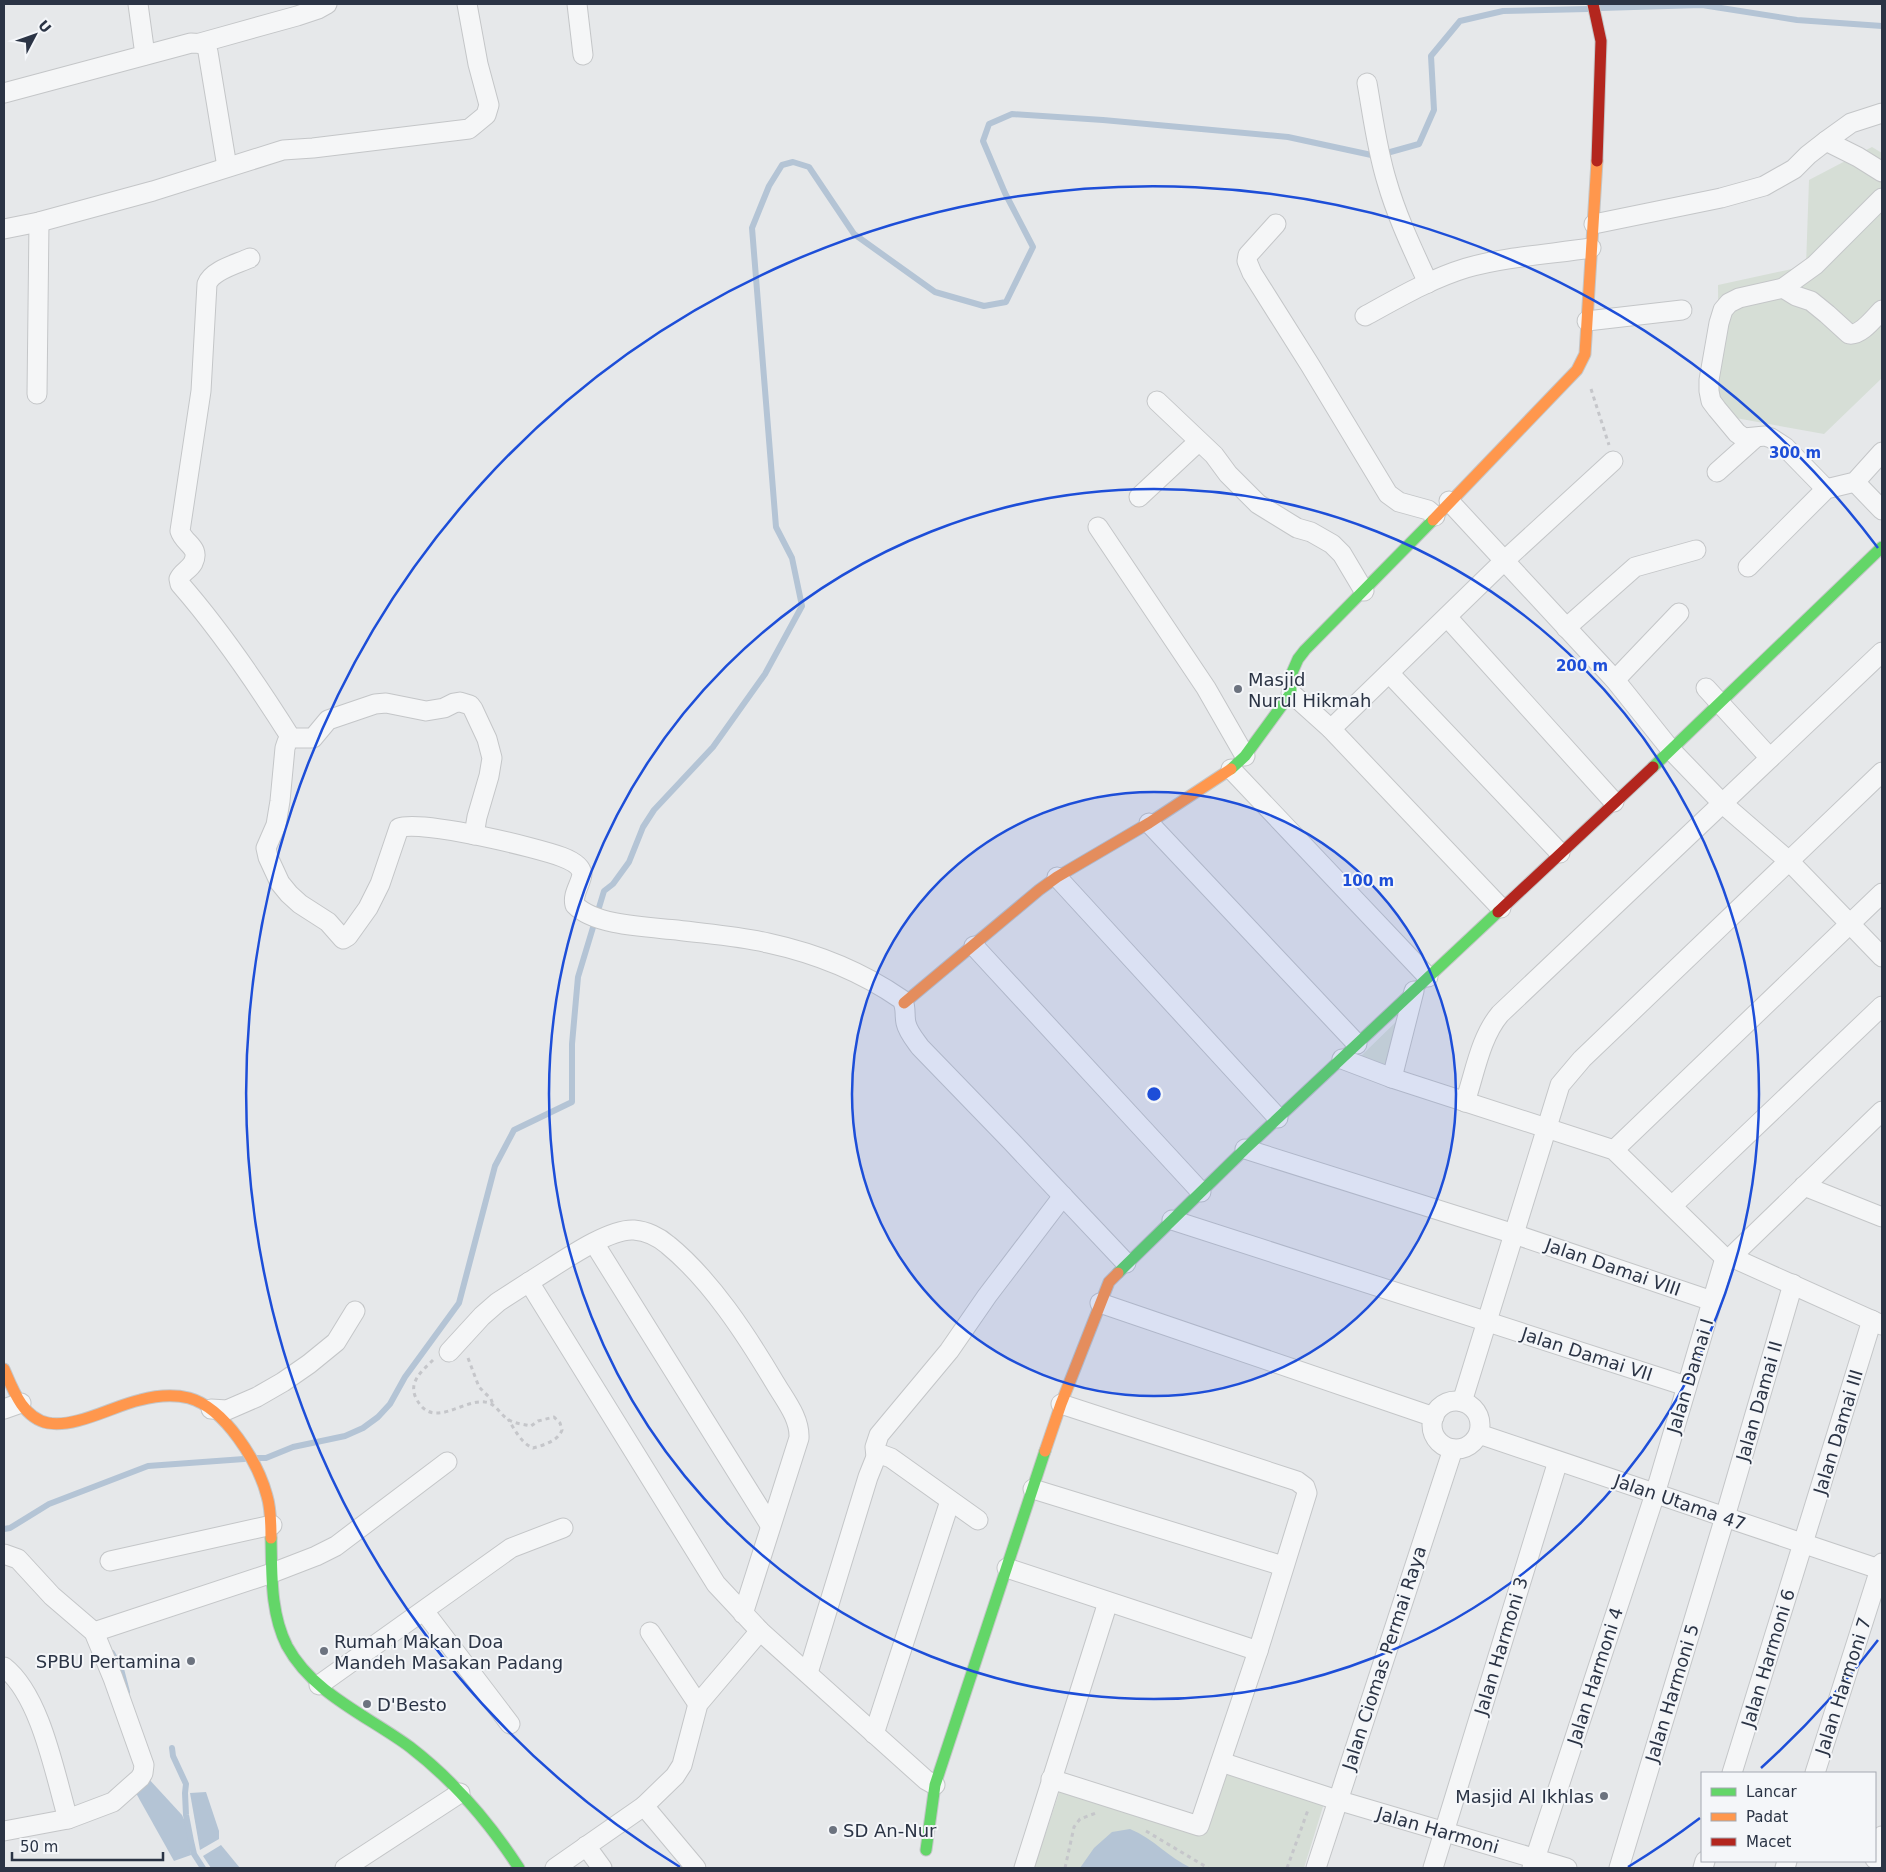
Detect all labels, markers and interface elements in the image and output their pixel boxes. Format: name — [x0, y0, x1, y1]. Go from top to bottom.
north arrow — [10, 10, 60, 60]
text: U — [35, 17, 55, 36]
text: 300 m — [1769, 444, 1821, 462]
text: 200 m — [1556, 657, 1608, 675]
place label: Masjid Nurul Hikmah — [1248, 669, 1371, 711]
marker: Masjid Nurul Hikmah — [1232, 683, 1244, 695]
text: 100 m — [1342, 872, 1394, 890]
centre of rings — [1145, 1085, 1163, 1103]
street label: Jalan Damai VIII — [1542, 1234, 1684, 1300]
street label: Jalan Damai I — [1662, 1316, 1717, 1437]
street label: Jalan Damai VII — [1518, 1323, 1655, 1385]
street label: Jalan Damai II — [1732, 1338, 1786, 1465]
street label: Jalan Damai III — [1809, 1367, 1867, 1498]
street label: Jalan Utama 47 — [1610, 1469, 1749, 1534]
street label: Jalan Ciomas Permai Raya — [1338, 1543, 1430, 1774]
street label: Jalan Harmoni 3 — [1470, 1574, 1532, 1719]
street label: Jalan Harmoni 6 — [1737, 1586, 1799, 1731]
street label: Jalan Harmoni 4 — [1563, 1605, 1627, 1748]
street label: Jalan Harmoni 7 — [1811, 1615, 1875, 1758]
street label: Jalan Harmoni 5 — [1641, 1621, 1703, 1766]
place label: Rumah Makan Doa Mandeh Masakan Padang — [334, 1631, 563, 1673]
marker: Rumah Makan Doa Mandeh Masakan Padang — [318, 1645, 330, 1657]
place label: SPBU Pertamina — [36, 1651, 181, 1672]
marker: SPBU Pertamina — [185, 1655, 197, 1667]
place label: D'Besto — [377, 1694, 447, 1715]
marker: D'Besto — [361, 1698, 373, 1710]
legend — [1701, 1772, 1876, 1862]
text: Lancar — [1746, 1783, 1797, 1801]
place label: Masjid Al Ikhlas — [1455, 1786, 1594, 1807]
marker: Masjid Al Ikhlas — [1598, 1790, 1610, 1802]
street label: Jalan Harmoni — [1374, 1802, 1502, 1857]
text: Padat — [1746, 1808, 1788, 1826]
place label: SD An-Nur — [843, 1820, 937, 1841]
marker: SD An-Nur — [827, 1824, 839, 1836]
scale bar — [12, 1830, 164, 1862]
text: Macet — [1746, 1833, 1792, 1851]
text: 50 m — [20, 1838, 58, 1856]

